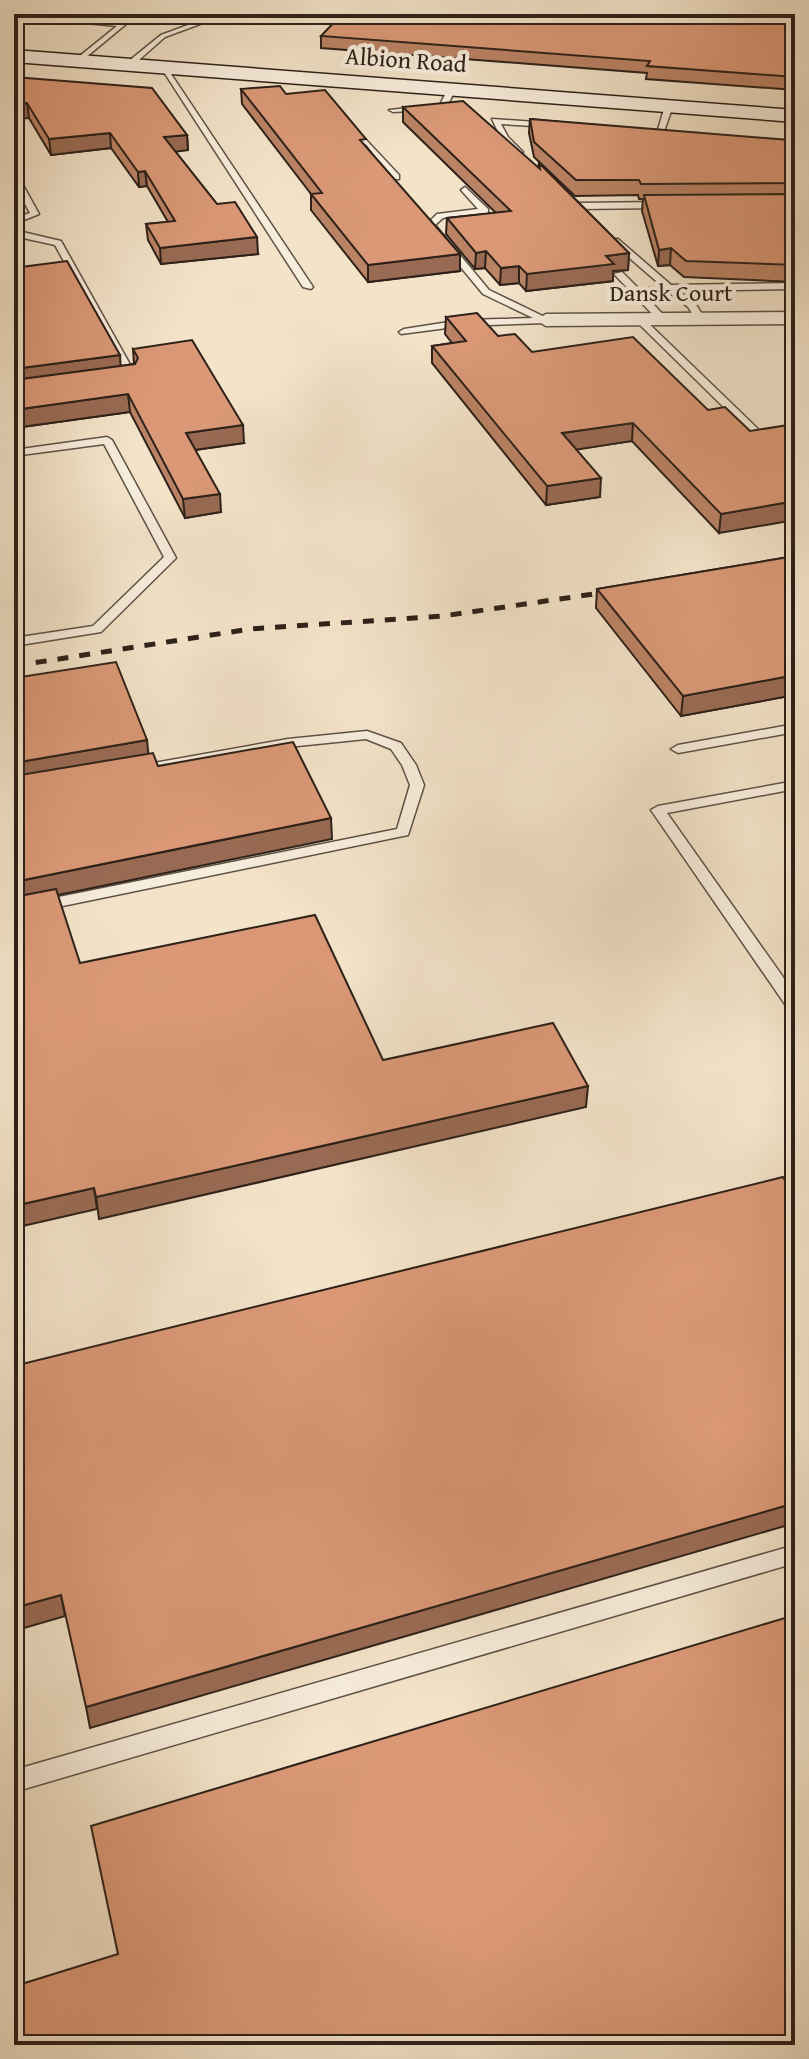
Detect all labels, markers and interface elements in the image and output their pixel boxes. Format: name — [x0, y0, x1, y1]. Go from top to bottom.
street label: Albion Road — [344, 38, 468, 81]
street label: Dansk Court — [609, 275, 733, 310]

